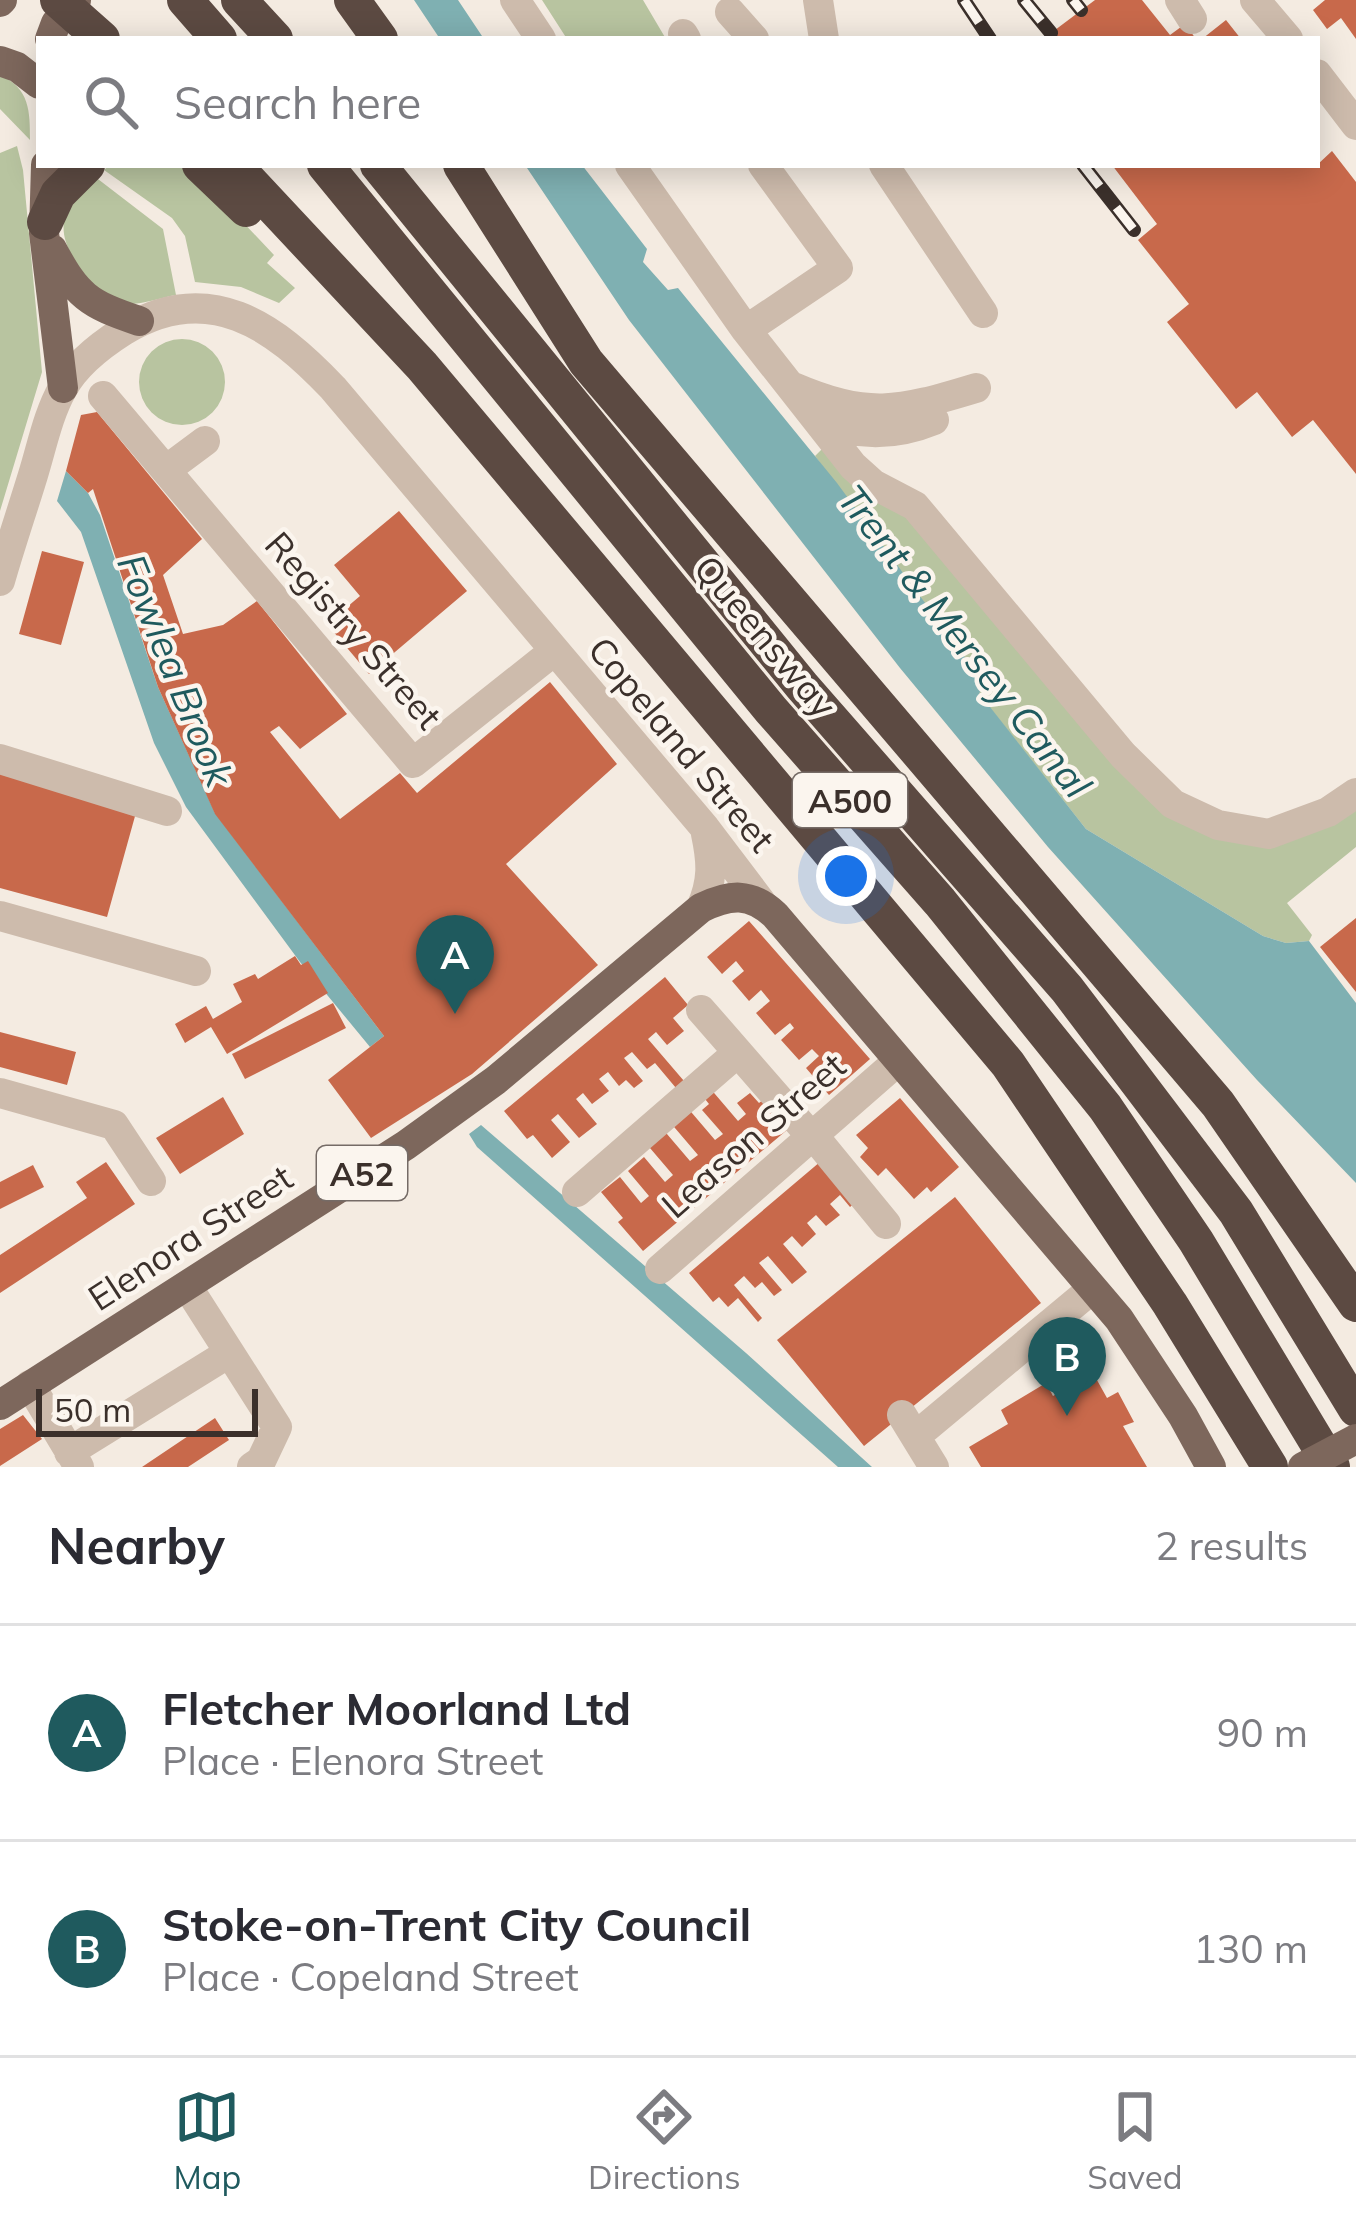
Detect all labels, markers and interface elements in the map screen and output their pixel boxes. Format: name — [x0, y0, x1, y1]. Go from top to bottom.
search box — [36, 36, 1320, 168]
icon: search — [78, 69, 144, 135]
text: Search here — [174, 74, 421, 130]
water label: Trent & Mersey Canal — [828, 475, 1103, 808]
street label: Registry Street — [256, 522, 452, 738]
street label: Queensway — [685, 546, 847, 726]
water label: Fowlea Brook — [107, 547, 245, 794]
street label: Copeland Street — [579, 627, 785, 861]
road number: A500 — [793, 773, 907, 827]
your location — [816, 846, 876, 906]
pin: A — [416, 915, 494, 1014]
street label: Leason Street — [652, 1043, 854, 1227]
road number: A52 — [317, 1146, 407, 1200]
street label: Elenora Street — [79, 1154, 301, 1320]
pin: B — [1028, 1317, 1106, 1416]
scale bar — [36, 1383, 258, 1436]
text: 50 m — [54, 1389, 131, 1430]
text: Nearby — [48, 1513, 225, 1577]
text: 2 results — [1155, 1521, 1308, 1570]
text: Fletcher Moorland Ltd — [162, 1680, 631, 1736]
text: A — [72, 1708, 102, 1757]
text: 90 m — [1217, 1708, 1308, 1757]
text: Place · Elenora Street — [162, 1736, 544, 1785]
text: Stoke-on-Trent City Council — [162, 1896, 751, 1952]
text: B — [74, 1924, 100, 1973]
text: 130 m — [1193, 1924, 1308, 1973]
text: Place · Copeland Street — [162, 1952, 579, 2001]
tab: Map — [173, 2084, 241, 2197]
tab: Directions — [588, 2084, 741, 2197]
tab: Saved — [1087, 2084, 1183, 2197]

